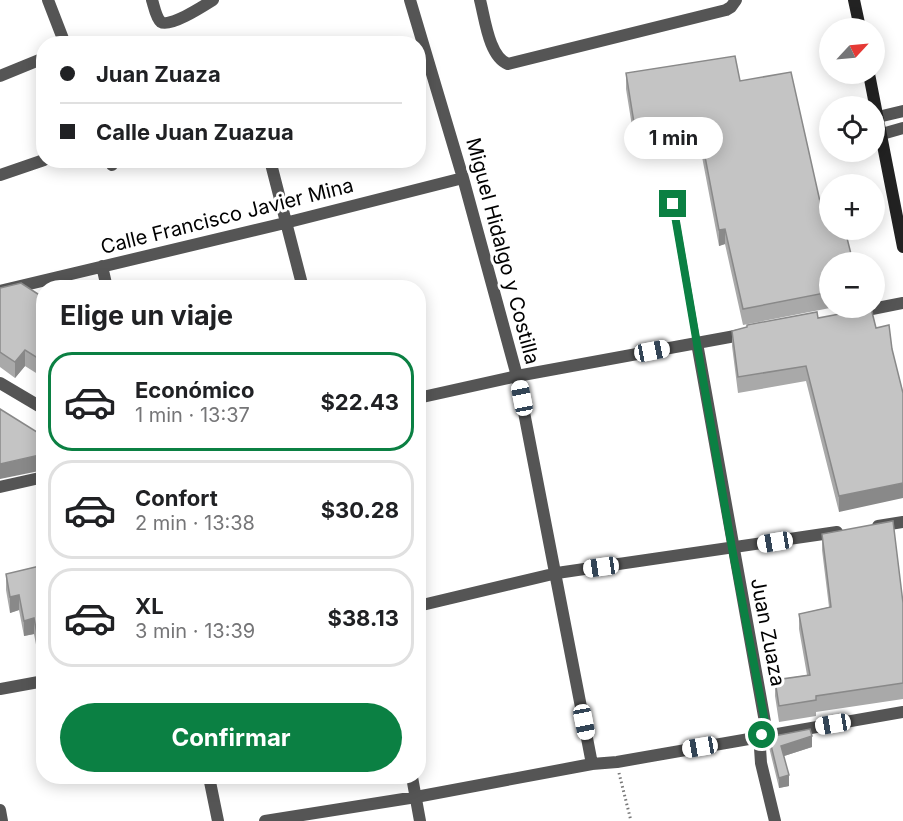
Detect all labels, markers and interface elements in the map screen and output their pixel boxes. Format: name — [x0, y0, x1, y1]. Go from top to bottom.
north arrow — [819, 18, 885, 84]
map controls — [819, 18, 885, 318]
text: Juan Zuaza — [96, 61, 221, 87]
button: locate — [819, 96, 885, 162]
callout: 1 min — [624, 117, 722, 159]
text: Calle Juan Zuazua — [96, 119, 294, 145]
text: 1 min — [649, 126, 698, 150]
street label: Miguel Hidalgo y Costilla — [461, 135, 545, 367]
street label: Calle Francisco Javier Mina — [98, 173, 356, 259]
button: + — [819, 174, 885, 240]
route end — [659, 190, 686, 217]
button: − — [819, 252, 885, 318]
text: Elige un viaje — [60, 299, 233, 332]
car — [633, 339, 671, 363]
icon: car — [63, 375, 117, 429]
text: Económico — [135, 377, 254, 403]
car — [510, 379, 534, 417]
text: $22.43 — [320, 389, 399, 415]
text: 1 min · 13:37 — [135, 403, 250, 427]
icon: car — [63, 483, 117, 537]
text: Confort — [135, 485, 218, 511]
text: $30.28 — [321, 497, 399, 523]
text: 2 min · 13:38 — [135, 511, 255, 535]
car — [756, 530, 794, 554]
car — [582, 556, 620, 578]
street label: Juan Zuaza — [746, 576, 790, 688]
icon: car — [63, 591, 117, 645]
text: XL — [135, 593, 164, 619]
text: $38.13 — [327, 605, 399, 631]
text: 3 min · 13:39 — [135, 619, 255, 643]
button: Confirmar — [60, 703, 402, 772]
car — [572, 703, 596, 741]
car — [814, 712, 852, 736]
route start — [748, 721, 775, 748]
car — [681, 735, 719, 759]

